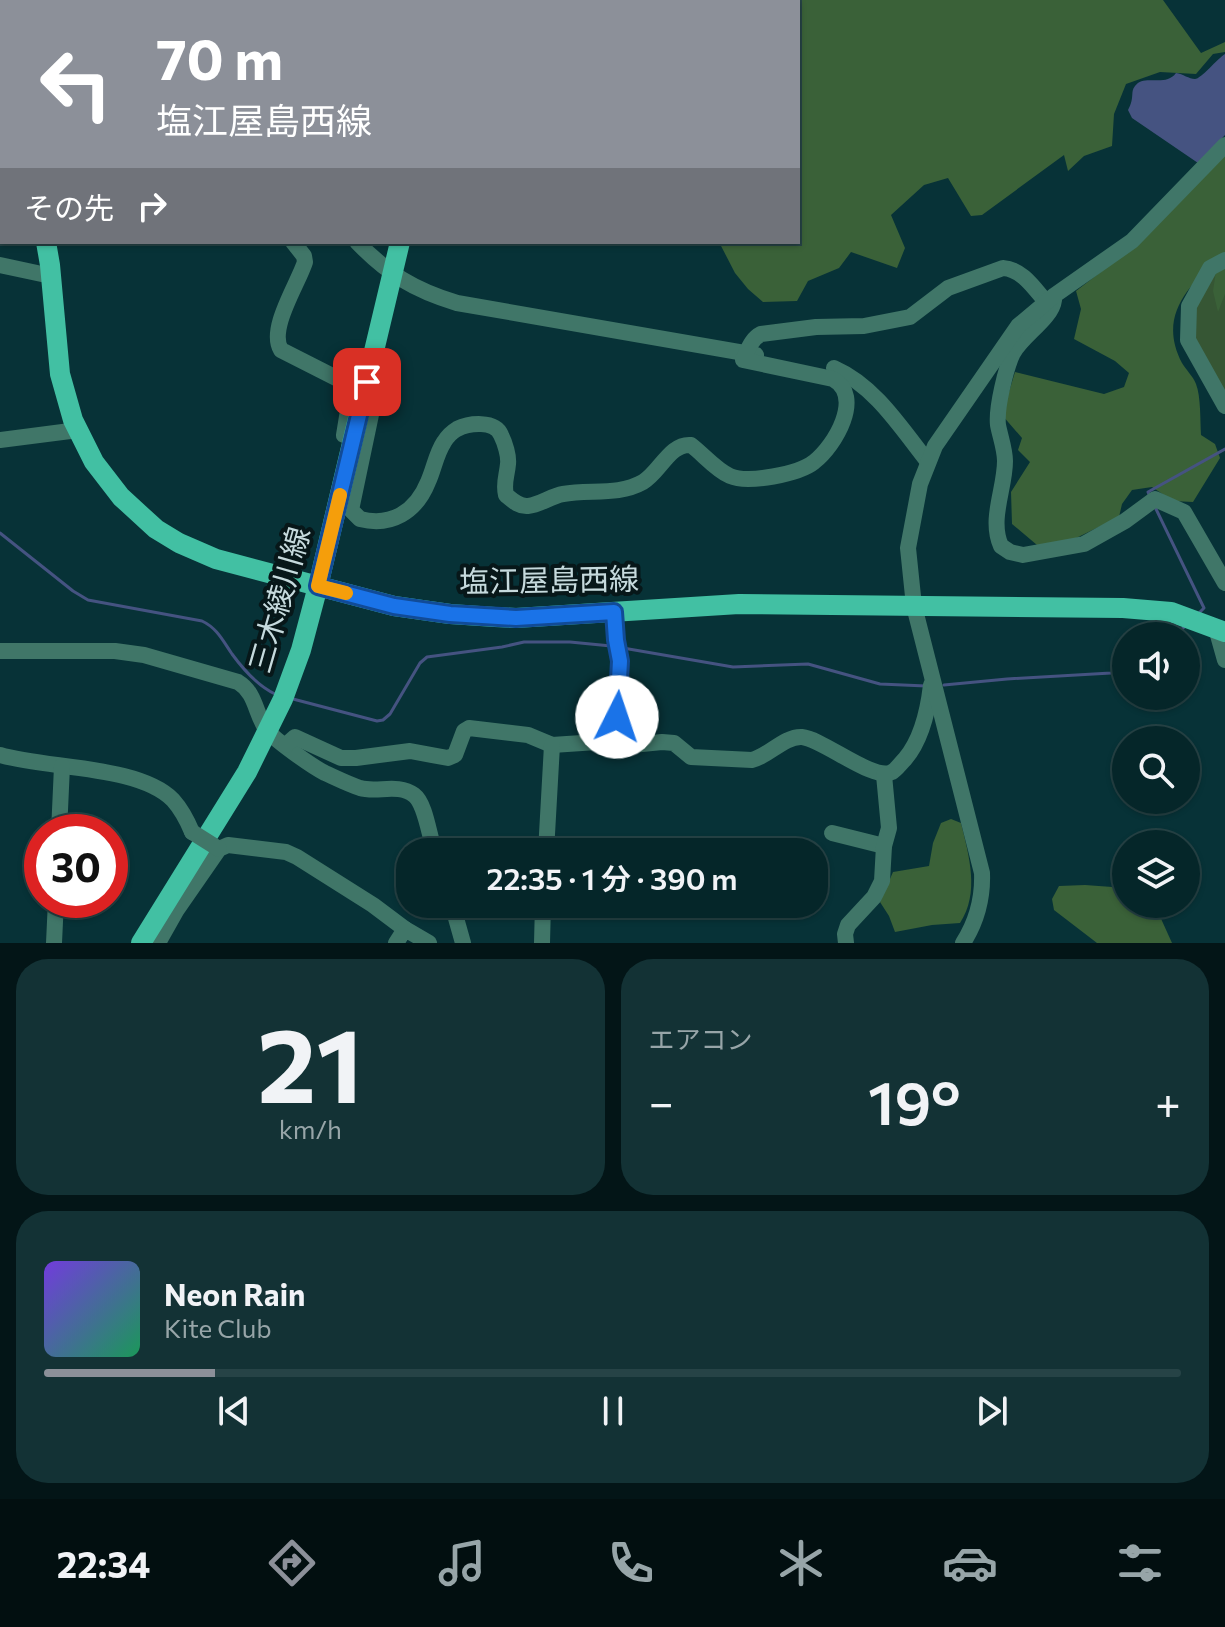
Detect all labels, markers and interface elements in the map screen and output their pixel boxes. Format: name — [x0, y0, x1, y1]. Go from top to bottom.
text: 70 m — [156, 23, 283, 92]
icon: left — [24, 32, 128, 136]
text: 塩江屋島西線 — [156, 97, 372, 141]
icon: right — [130, 184, 174, 228]
text: その先 — [24, 188, 114, 225]
pin — [333, 348, 401, 416]
icon: arrive — [345, 360, 389, 404]
street label: 三木綾川線 — [239, 522, 316, 677]
street label: 塩江屋島西線 — [459, 558, 639, 599]
map controls — [1112, 622, 1200, 918]
button: sound — [1112, 622, 1200, 710]
position arrow — [575, 675, 659, 759]
button: search — [1112, 726, 1200, 814]
speed limit sign: 30 — [24, 814, 128, 918]
button: layers — [1112, 830, 1200, 918]
text: 22:35 · 1 分 · 390 m — [486, 859, 738, 896]
text: 21 — [257, 997, 363, 1124]
text: エアコン — [649, 1023, 753, 1054]
text: 19° — [868, 1064, 961, 1137]
text: − — [649, 1074, 674, 1128]
text: + — [1155, 1074, 1181, 1128]
text: km/h — [279, 1113, 342, 1144]
text: Neon Rain — [164, 1275, 305, 1312]
text: Kite Club — [164, 1312, 272, 1343]
icon: previous — [212, 1389, 256, 1433]
icon: pause — [591, 1389, 635, 1433]
icon: next — [970, 1389, 1014, 1433]
icon: directions — [264, 1535, 320, 1591]
icon: music — [434, 1535, 490, 1591]
icon: phone — [603, 1535, 659, 1591]
icon: climate — [773, 1535, 829, 1591]
icon: car — [942, 1535, 998, 1591]
icon: filters — [1112, 1535, 1168, 1591]
text: 22:34 — [57, 1541, 150, 1585]

